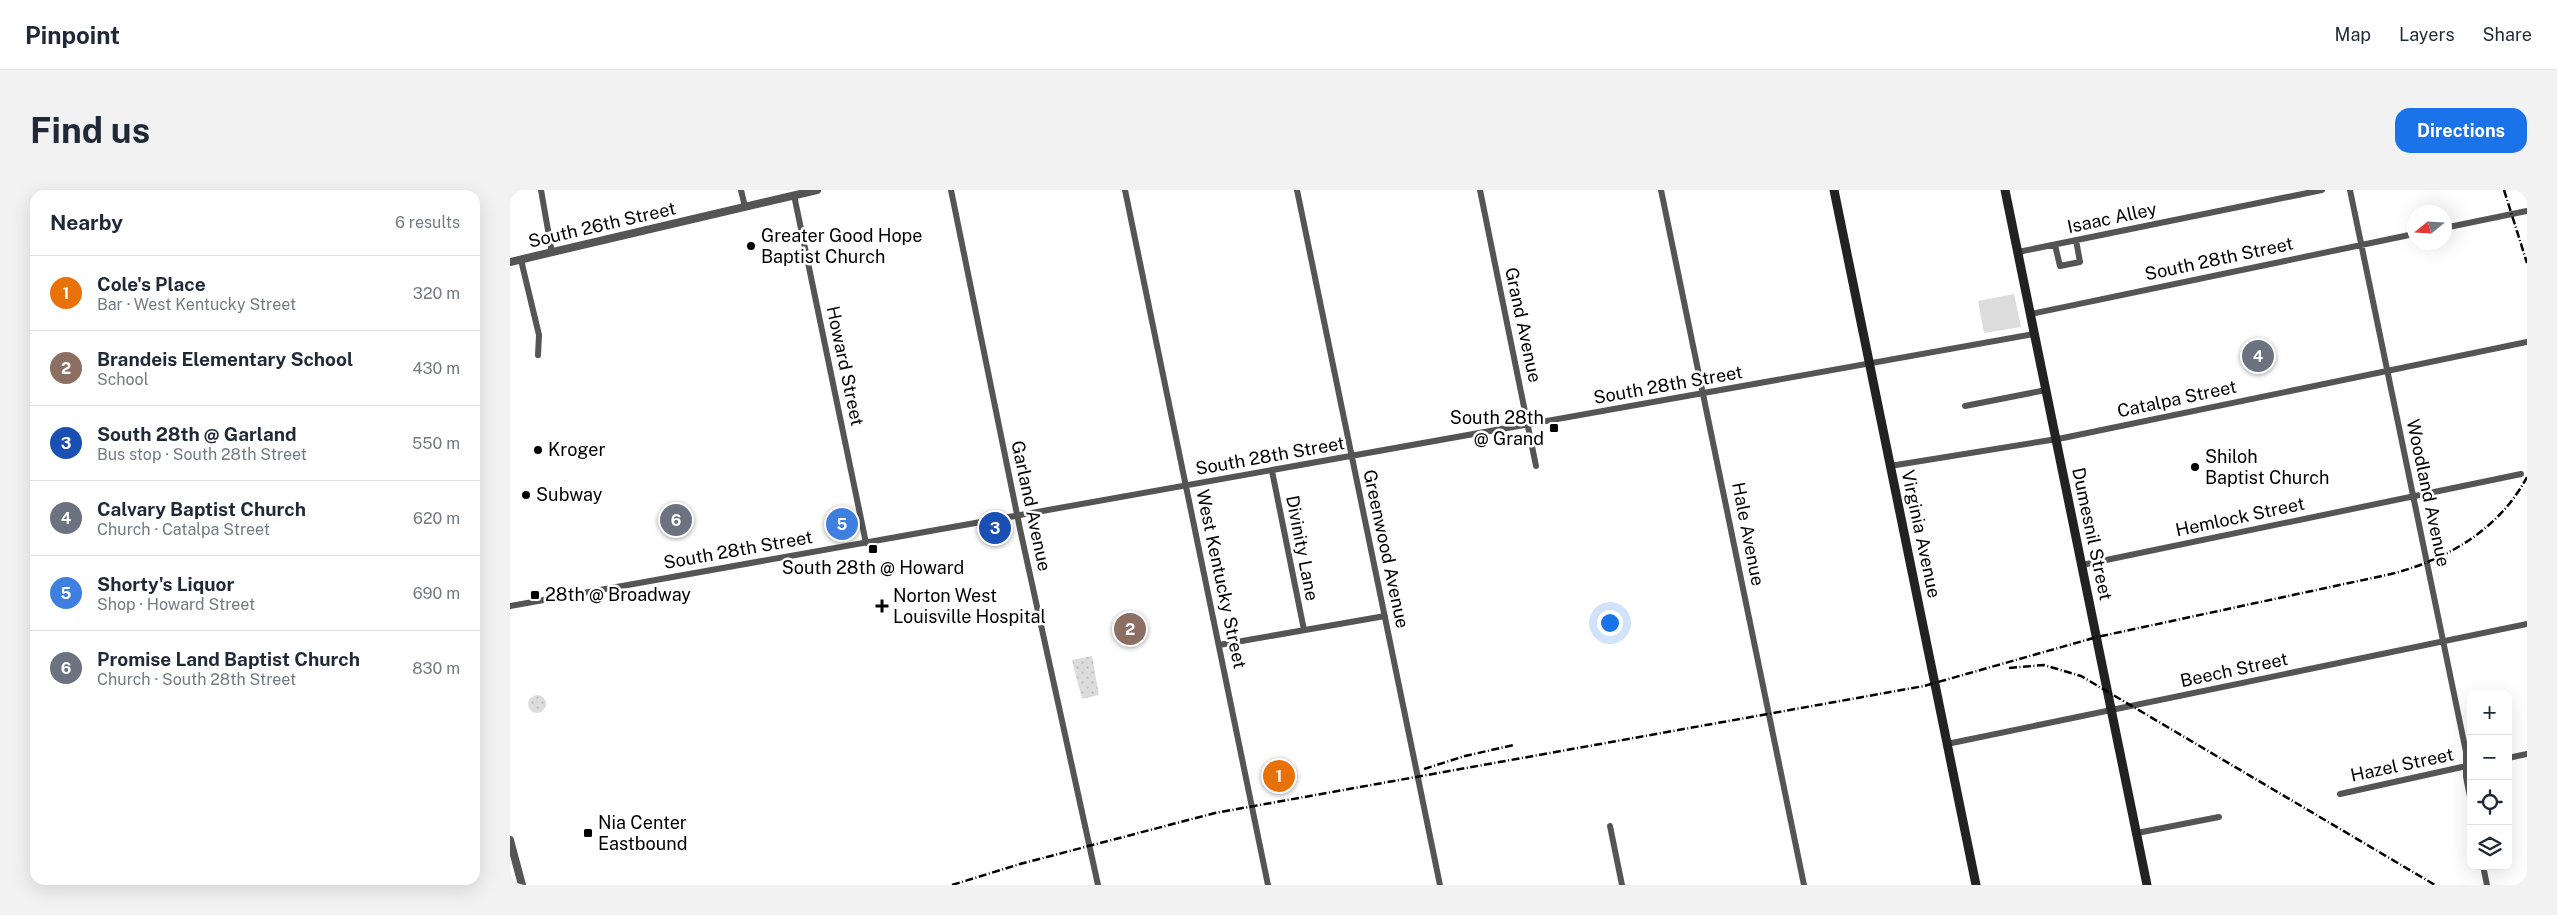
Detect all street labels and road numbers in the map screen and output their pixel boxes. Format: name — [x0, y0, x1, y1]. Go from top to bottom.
street label: South 26th Street — [526, 197, 678, 252]
street label: Isaac Alley — [2065, 198, 2159, 237]
street label: South 28th Street — [2143, 233, 2295, 284]
street label: Grand Avenue — [1501, 265, 1546, 384]
street label: Howard Street — [823, 304, 868, 428]
street label: South 28th Street — [1592, 361, 1744, 408]
street label: Catalpa Street — [2115, 376, 2239, 421]
street label: Woodland Avenue — [2403, 417, 2454, 569]
street label: South 28th Street — [1194, 432, 1346, 479]
street label: Garland Avenue — [1007, 439, 1056, 573]
street label: Dumesnil Street — [2068, 466, 2117, 602]
street label: Greenwood Avenue — [1359, 468, 1414, 630]
street label: Virginia Avenue — [1898, 468, 1945, 600]
street label: Hale Avenue — [1728, 480, 1769, 587]
street label: West Kentucky Street — [1192, 487, 1251, 670]
street label: Divinity Lane — [1282, 493, 1323, 602]
street label: Hemlock Street — [2173, 493, 2306, 540]
street label: South 28th Street — [662, 526, 814, 573]
street label: Beech Street — [2178, 648, 2290, 691]
street label: Hazel Street — [2348, 743, 2455, 786]

